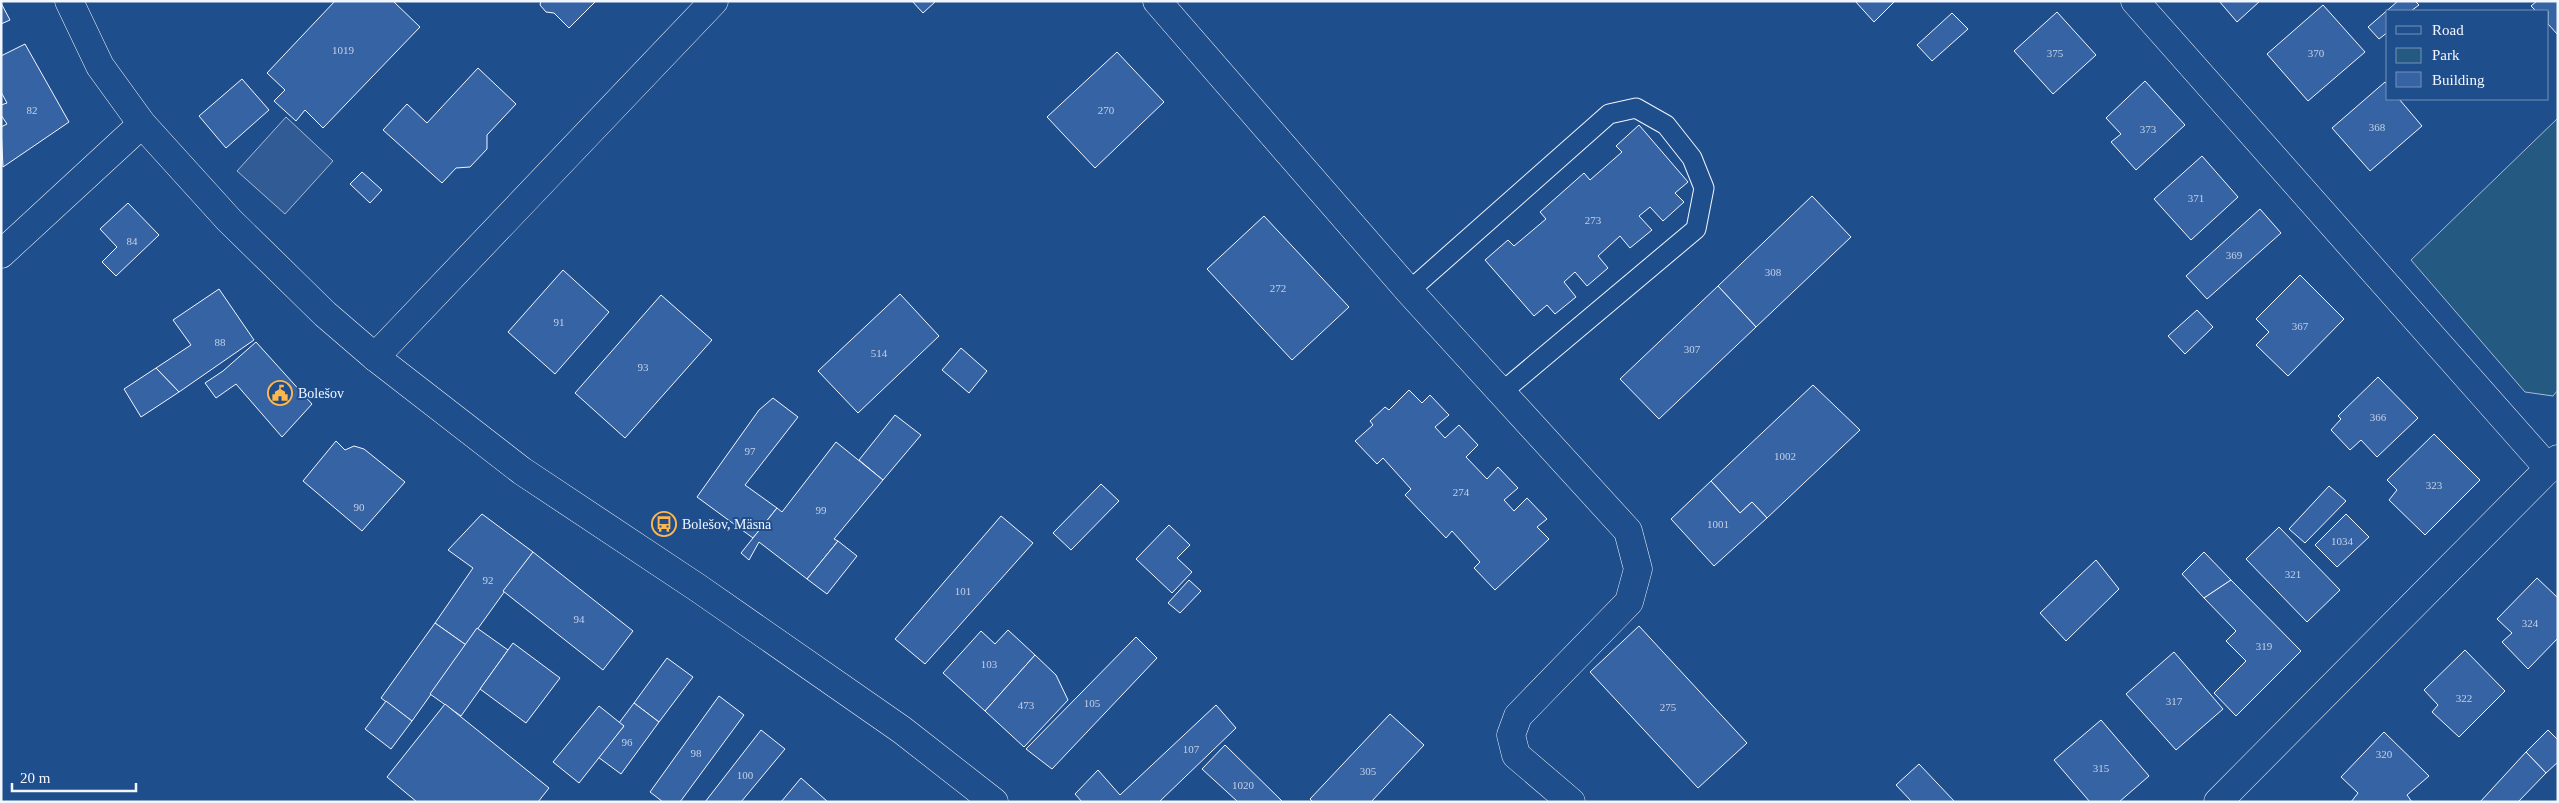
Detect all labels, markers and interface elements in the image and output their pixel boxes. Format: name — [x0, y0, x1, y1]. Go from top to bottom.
legend — [2386, 10, 2549, 100]
text: Road — [2432, 22, 2464, 38]
house number: 1019 — [332, 44, 355, 56]
house number: 375 — [2047, 47, 2064, 59]
house number: 370 — [2308, 47, 2325, 59]
text: Park — [2432, 47, 2460, 63]
text: Building — [2432, 72, 2485, 88]
house number: 82 — [27, 104, 38, 116]
house number: 270 — [1098, 104, 1115, 116]
house number: 368 — [2369, 121, 2386, 133]
house number: 373 — [2140, 123, 2157, 135]
house number: 371 — [2188, 192, 2204, 204]
house number: 273 — [1585, 214, 1602, 226]
house number: 84 — [127, 235, 138, 247]
house number: 369 — [2226, 249, 2243, 261]
house number: 308 — [1765, 266, 1782, 278]
house number: 272 — [1270, 282, 1286, 294]
house number: 91 — [554, 316, 565, 328]
house number: 367 — [2292, 320, 2309, 332]
house number: 88 — [215, 336, 226, 348]
house number: 307 — [1684, 343, 1701, 355]
house number: 514 — [871, 347, 888, 359]
house number: 93 — [638, 361, 649, 373]
public building icon: Bolešov — [267, 380, 293, 406]
place label: Bolešov — [298, 386, 344, 401]
house number: 366 — [2370, 411, 2387, 423]
house number: 97 — [745, 445, 756, 457]
house number: 1002 — [1774, 450, 1796, 462]
house number: 323 — [2426, 479, 2443, 491]
house number: 274 — [1453, 486, 1470, 498]
house number: 90 — [354, 501, 365, 513]
house number: 99 — [816, 504, 827, 516]
bus stop icon: Bolešov, Mäsna — [651, 511, 677, 537]
place label: Bolešov, Mäsna — [682, 517, 772, 532]
house number: 1001 — [1707, 518, 1729, 530]
house number: 1034 — [2331, 535, 2354, 547]
house number: 321 — [2285, 568, 2301, 580]
house number: 92 — [483, 574, 494, 586]
house number: 101 — [955, 585, 971, 597]
house number: 94 — [574, 613, 585, 625]
house number: 324 — [2522, 617, 2539, 629]
house number: 319 — [2256, 640, 2273, 652]
house number: 103 — [981, 658, 998, 670]
house number: 322 — [2456, 692, 2472, 704]
house number: 317 — [2166, 695, 2183, 707]
house number: 105 — [1084, 697, 1101, 709]
house number: 473 — [1018, 699, 1035, 711]
house number: 275 — [1660, 701, 1677, 713]
house number: 96 — [622, 736, 633, 748]
house number: 107 — [1183, 743, 1200, 755]
house number: 98 — [691, 747, 702, 759]
house number: 320 — [2376, 748, 2393, 760]
scale bar — [12, 760, 136, 792]
house number: 315 — [2093, 762, 2110, 774]
house number: 305 — [1360, 765, 1377, 777]
house number: 100 — [737, 769, 754, 781]
text: 20 m — [20, 770, 51, 786]
house number: 1020 — [1232, 779, 1255, 791]

